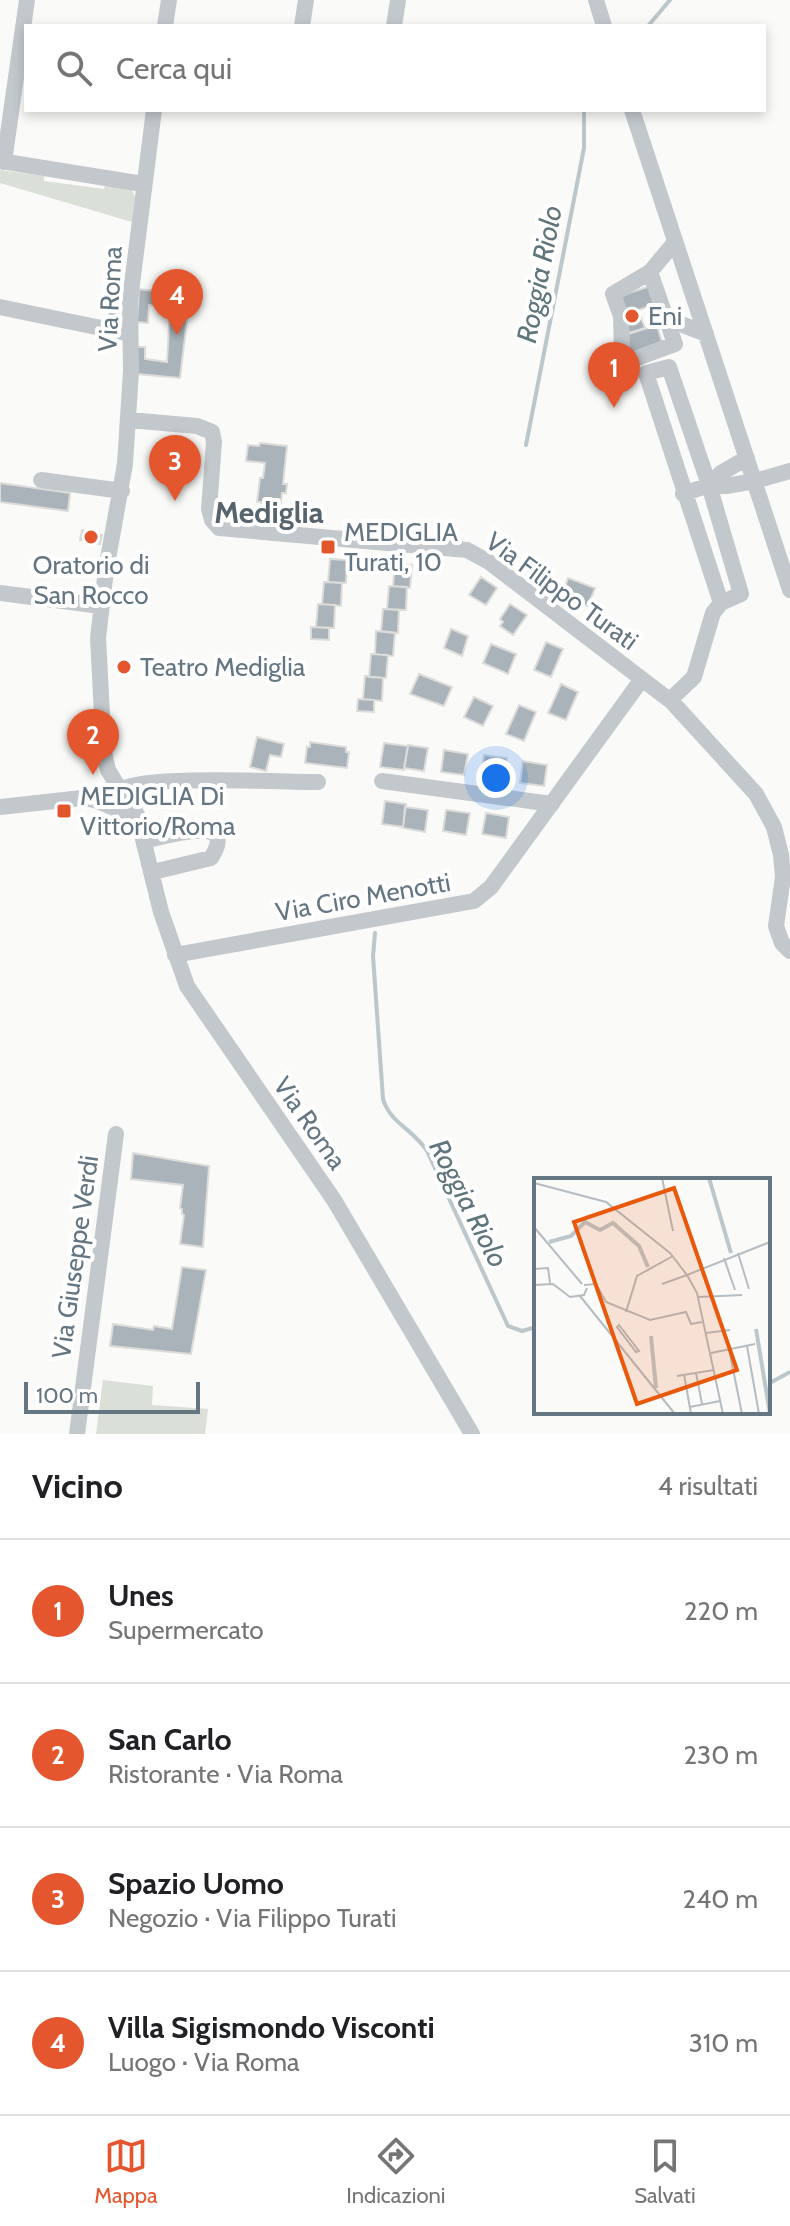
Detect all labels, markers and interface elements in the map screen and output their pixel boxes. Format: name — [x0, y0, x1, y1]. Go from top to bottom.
search box — [24, 24, 766, 112]
icon: search — [52, 46, 96, 90]
text: Cerca qui — [116, 50, 232, 87]
water label: Roggia Riolo — [509, 202, 569, 346]
street label: Via Roma — [91, 245, 129, 353]
pin: 4 — [151, 269, 203, 335]
place label: Eni — [648, 300, 682, 332]
marker: Eni — [623, 307, 641, 325]
pin: 1 — [588, 342, 640, 408]
pin: 3 — [149, 435, 201, 501]
district label: Mediglia — [214, 494, 324, 531]
place label: MEDIGLIA Turati, 10 — [344, 516, 458, 578]
street label: Via Filippo Turati — [480, 525, 644, 657]
marker: Oratorio di San Rocco — [82, 528, 100, 546]
marker: MEDIGLIA Turati, 10 — [319, 538, 337, 556]
place label: Oratorio di San Rocco — [33, 549, 149, 611]
place label: Teatro Mediglia — [140, 651, 306, 683]
marker: Teatro Mediglia — [115, 658, 133, 676]
pin: 2 — [67, 709, 119, 775]
your location — [476, 758, 516, 798]
place label: MEDIGLIA Di Vittorio/Roma — [80, 780, 236, 842]
marker: MEDIGLIA Di Vittorio/Roma — [55, 802, 73, 820]
street label: Via Ciro Menotti — [273, 866, 453, 928]
street label: Via Roma — [267, 1071, 354, 1176]
water label: Roggia Riolo — [422, 1133, 516, 1273]
street label: Via Giuseppe Verdi — [45, 1153, 105, 1361]
inset map — [534, 1178, 770, 1414]
scale bar — [24, 1378, 200, 1414]
text: 100 m — [36, 1382, 98, 1409]
text: Vicino — [32, 1465, 123, 1507]
text: 4 risultati — [658, 1470, 758, 1502]
text: Unes — [108, 1577, 174, 1614]
text: 1 — [53, 1595, 63, 1627]
text: 220 m — [684, 1595, 758, 1627]
text: Supermercato — [108, 1614, 264, 1646]
text: San Carlo — [108, 1721, 232, 1758]
text: 2 — [51, 1739, 65, 1771]
text: 230 m — [684, 1739, 758, 1771]
text: Ristorante · Via Roma — [108, 1758, 343, 1790]
text: Spazio Uomo — [108, 1865, 284, 1902]
text: 3 — [51, 1883, 65, 1915]
text: 240 m — [683, 1883, 758, 1915]
text: Negozio · Via Filippo Turati — [108, 1902, 396, 1934]
text: Villa Sigismondo Visconti — [108, 2009, 435, 2046]
text: 4 — [50, 2027, 66, 2059]
text: 310 m — [689, 2027, 758, 2059]
text: Luogo · Via Roma — [108, 2046, 300, 2078]
tab: Mappa — [94, 2134, 158, 2209]
tab: Indicazioni — [346, 2134, 446, 2209]
tab: Salvati — [634, 2134, 696, 2209]

